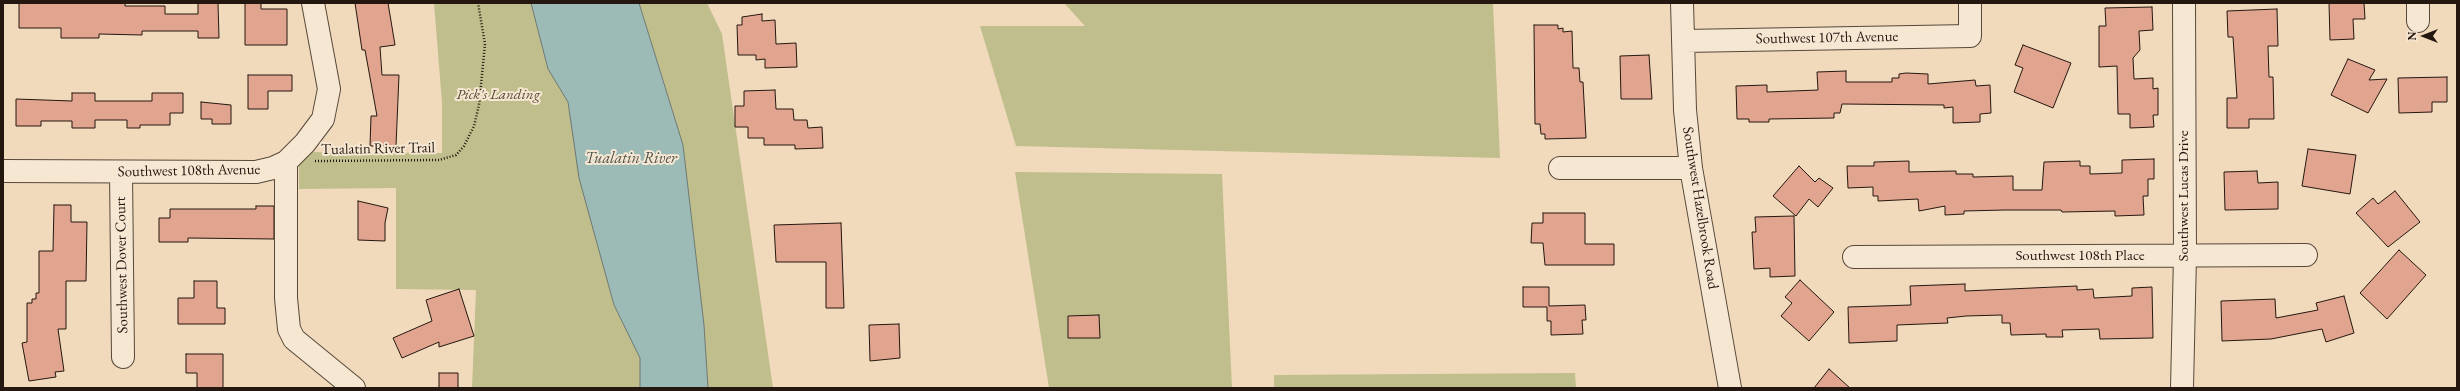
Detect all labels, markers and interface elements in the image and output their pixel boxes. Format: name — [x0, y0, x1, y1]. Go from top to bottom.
north arrow — [2404, 16, 2444, 56]
street label: Southwest 107th Avenue — [1755, 28, 1899, 48]
text: N — [2405, 32, 2419, 40]
park label: Pick's Landing — [456, 86, 540, 104]
street label: Southwest Hazelbrook Road — [1678, 125, 1722, 291]
street label: Southwest Lucas Drive — [2175, 130, 2193, 262]
street label: Tualatin River Trail — [321, 139, 435, 159]
water label: Tualatin River — [585, 149, 677, 169]
street label: Southwest 108th Avenue — [117, 161, 261, 181]
street label: Southwest Dover Court — [112, 196, 132, 334]
street label: Southwest 108th Place — [2015, 247, 2145, 265]

